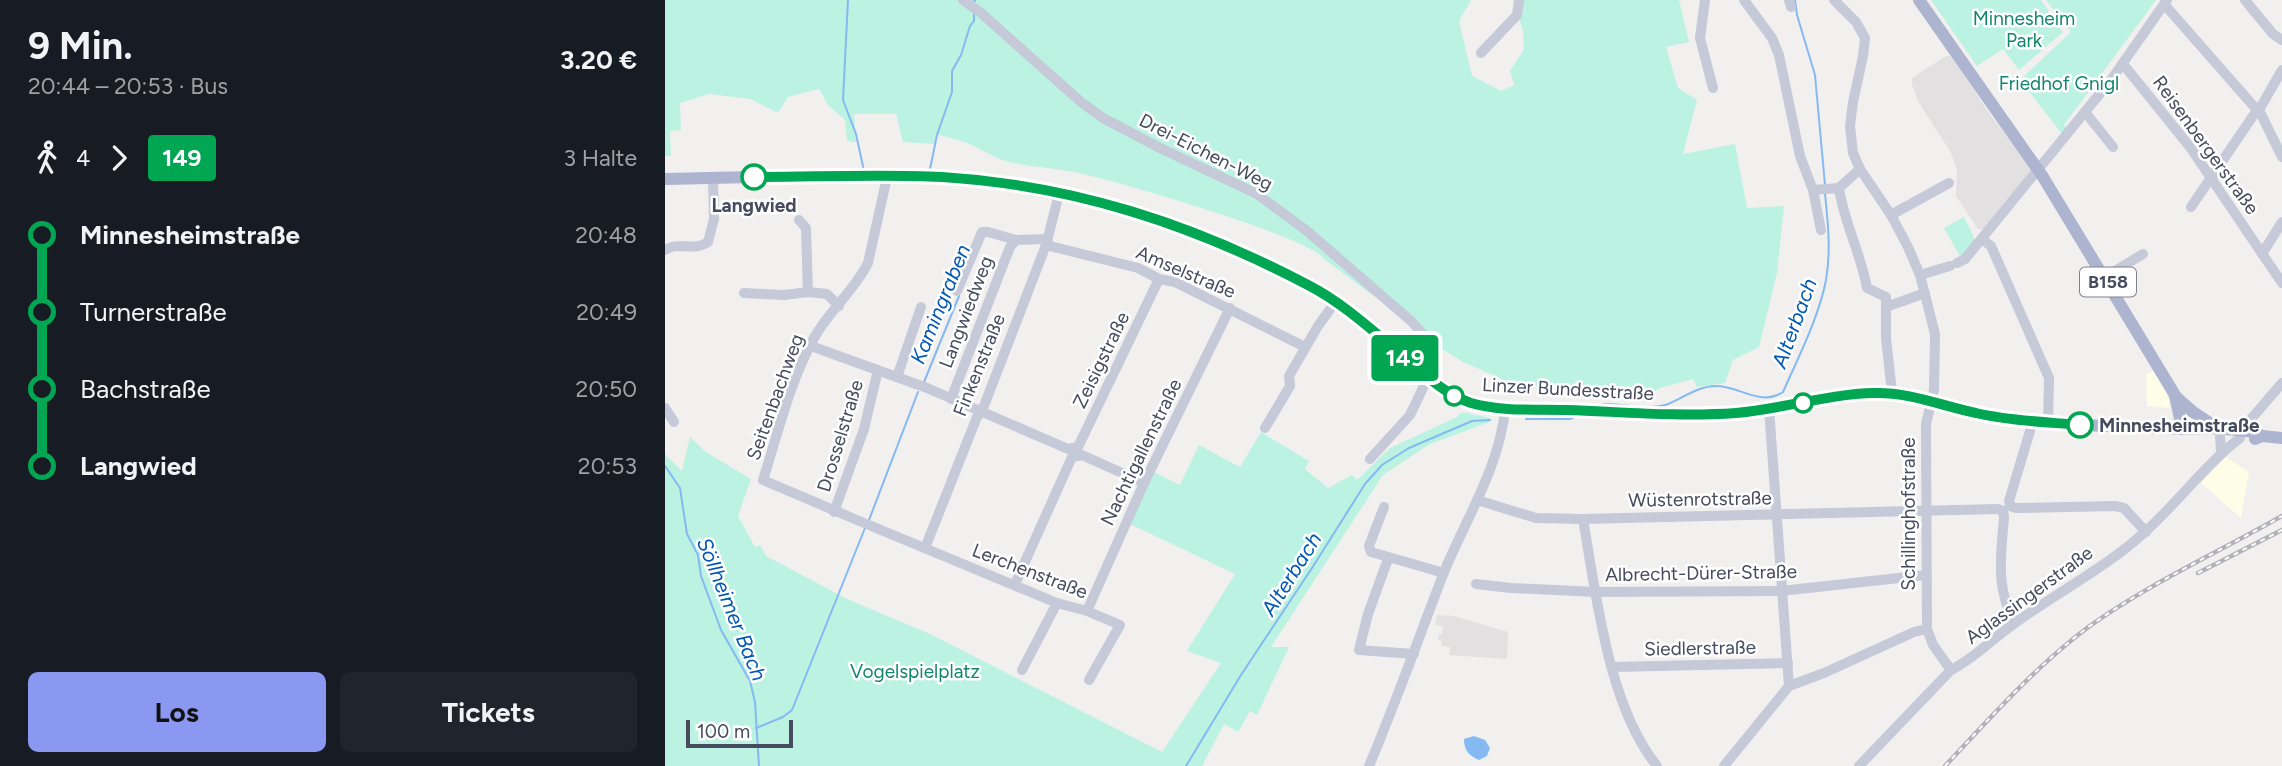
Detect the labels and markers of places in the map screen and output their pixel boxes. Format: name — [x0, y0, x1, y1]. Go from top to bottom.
marker: Langwied — [741, 164, 767, 190]
place label: Langwied — [711, 194, 797, 217]
unlabelled marker — [1444, 386, 1464, 406]
unlabelled marker — [1793, 393, 1813, 413]
marker: Minnesheimstraße — [2067, 412, 2093, 438]
place label: Minnesheimstraße — [2099, 414, 2260, 437]

